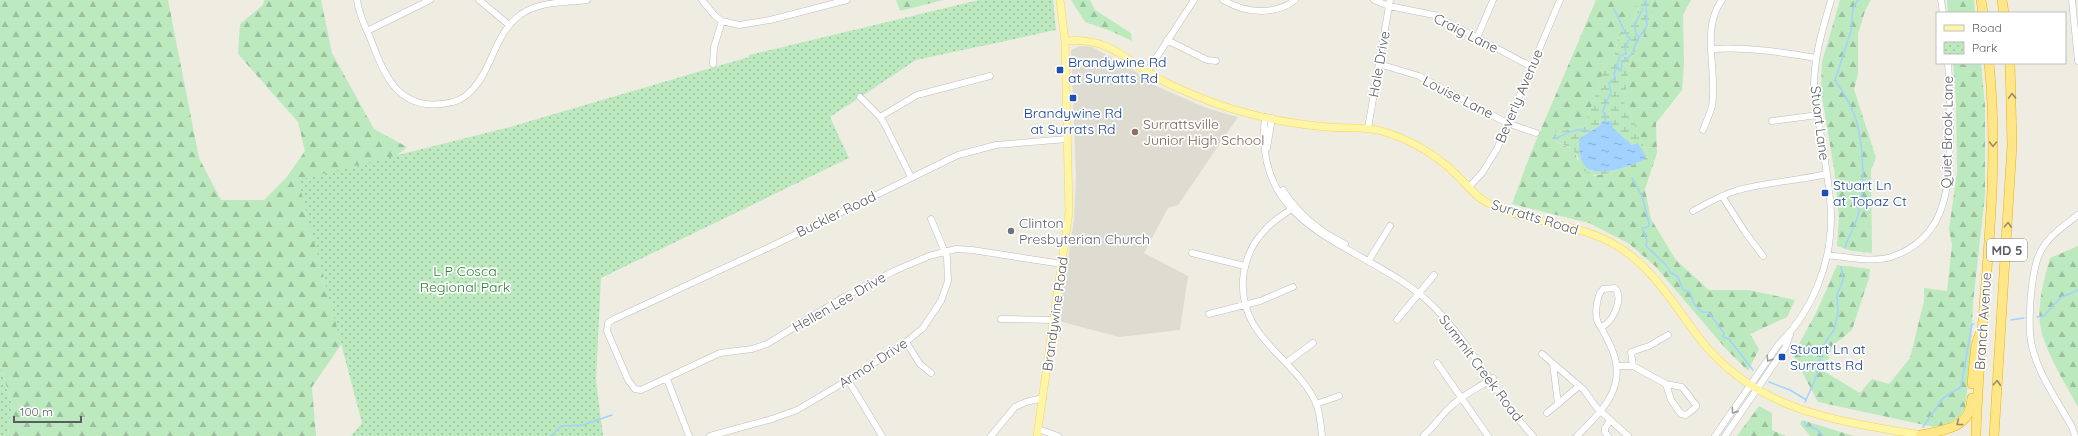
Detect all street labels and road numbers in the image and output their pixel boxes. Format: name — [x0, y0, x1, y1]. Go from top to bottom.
street label: Craig Lane — [1431, 9, 1501, 57]
street label: Hale Drive — [1364, 29, 1394, 99]
street label: Beverly Avenue — [1491, 46, 1547, 146]
street label: Louise Lane — [1420, 71, 1497, 123]
street label: Quiet Brook Lane — [1937, 75, 1957, 188]
street label: Stuart Lane — [1806, 85, 1834, 161]
street label: Buckler Road — [793, 187, 879, 241]
street label: Surratts Road — [1489, 195, 1581, 239]
road number: MD 5 — [1987, 239, 2027, 261]
street label: Brandywine Road — [1038, 256, 1072, 372]
street label: Hellen Lee Drive — [789, 268, 889, 336]
street label: Branch Avenue — [1971, 271, 1995, 370]
street label: Summit Creek Road — [1435, 311, 1527, 425]
street label: Armor Drive — [835, 334, 911, 392]

